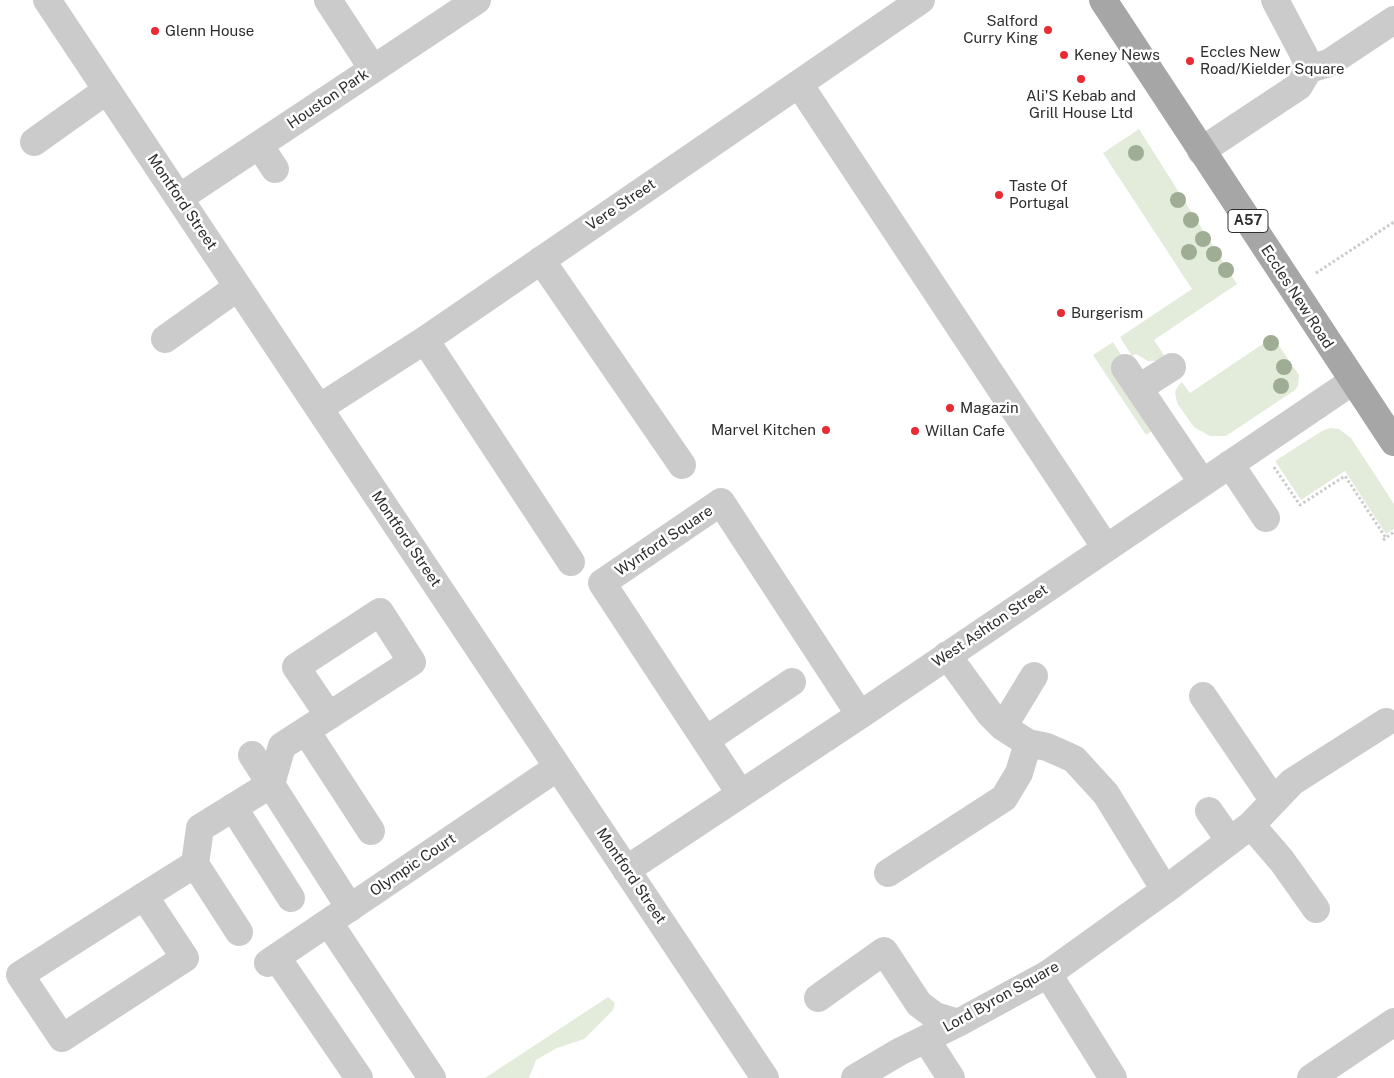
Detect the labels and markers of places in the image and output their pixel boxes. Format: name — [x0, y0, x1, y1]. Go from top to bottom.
place label: Salford Curry King — [963, 12, 1038, 47]
place label: Glenn House — [165, 22, 254, 40]
marker: Salford Curry King — [1042, 24, 1054, 36]
marker: Glenn House — [149, 25, 161, 37]
place label: Eccles New Road/Kielder Square — [1200, 43, 1345, 78]
place label: Keney News — [1074, 46, 1160, 64]
marker: Keney News — [1058, 49, 1070, 61]
marker: Eccles New Road/Kielder Square — [1184, 55, 1196, 67]
marker: Ali'S Kebab and Grill House Ltd — [1075, 73, 1087, 85]
place label: Ali'S Kebab and Grill House Ltd — [1026, 87, 1136, 122]
place label: Taste Of Portugal — [1009, 177, 1069, 212]
marker: Taste Of Portugal — [993, 189, 1005, 201]
place label: Burgerism — [1071, 304, 1143, 322]
marker: Burgerism — [1055, 307, 1067, 319]
place label: Magazin — [960, 399, 1019, 417]
marker: Magazin — [944, 402, 956, 414]
place label: Marvel Kitchen — [711, 421, 816, 439]
place label: Willan Cafe — [925, 422, 1005, 440]
marker: Marvel Kitchen — [820, 424, 832, 436]
marker: Willan Cafe — [909, 425, 921, 437]

